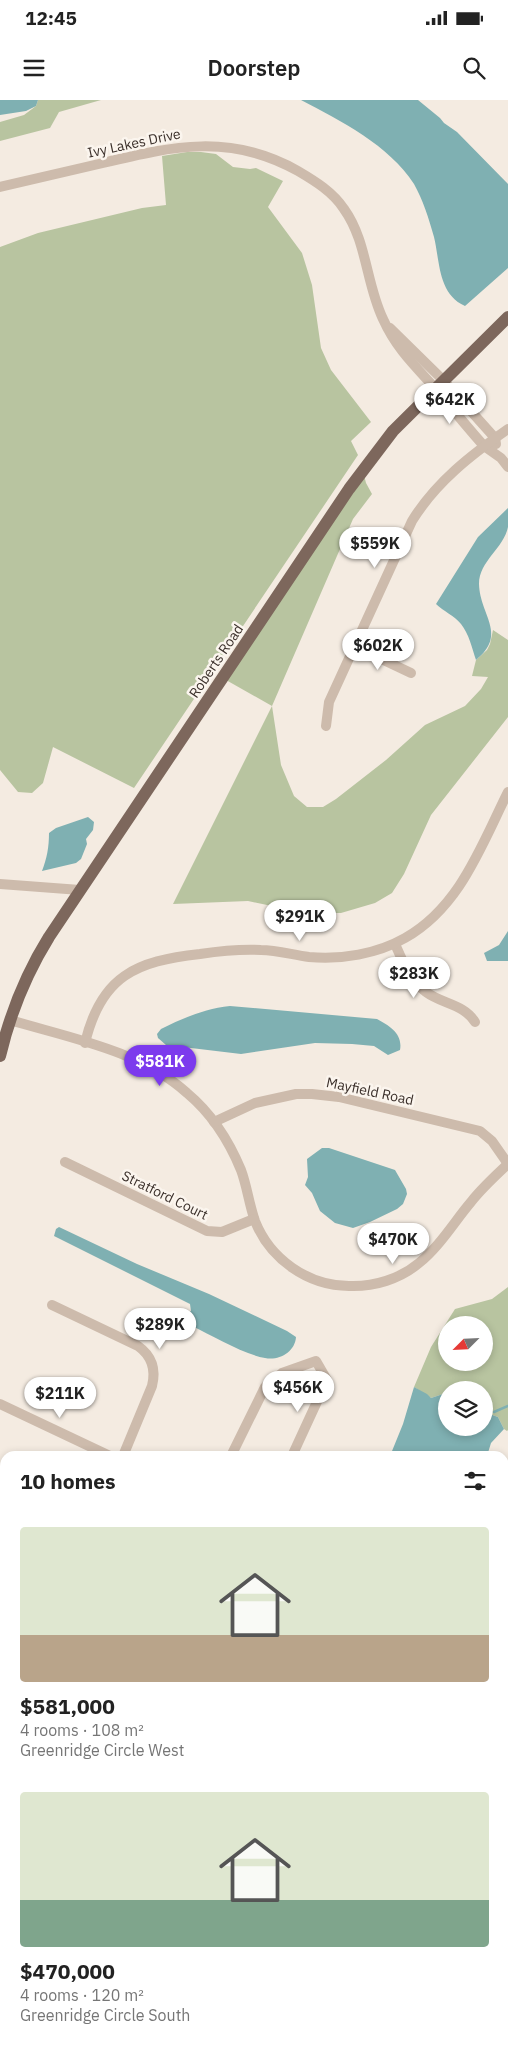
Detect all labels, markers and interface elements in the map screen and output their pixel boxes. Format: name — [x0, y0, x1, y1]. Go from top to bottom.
text: 12:45 — [25, 6, 77, 30]
text: Doorstep — [207, 53, 301, 82]
icon: menu — [20, 54, 48, 82]
icon: search — [460, 54, 488, 82]
street label: Ivy Lakes Drive — [86, 124, 182, 162]
pin: $642K — [415, 382, 485, 425]
text: $642K — [425, 389, 475, 409]
pin: $559K — [340, 526, 410, 569]
text: $559K — [350, 533, 400, 553]
street label: Roberts Road — [185, 621, 247, 701]
pin: $602K — [343, 628, 413, 671]
text: $602K — [353, 635, 403, 655]
pin: $291K — [265, 900, 335, 942]
text: $291K — [275, 906, 325, 926]
pin: $283K — [379, 956, 449, 999]
text: $283K — [389, 963, 439, 983]
pin: $581K — [125, 1044, 195, 1087]
text: $581K — [135, 1051, 185, 1071]
street label: Mayfield Road — [325, 1073, 415, 1109]
street label: Stratford Court — [119, 1166, 211, 1224]
pin: $470K — [358, 1222, 428, 1265]
text: $470K — [368, 1229, 418, 1249]
pin: $289K — [125, 1308, 195, 1350]
text: $289K — [135, 1314, 185, 1334]
north arrow — [438, 1316, 492, 1371]
map controls — [438, 1316, 493, 1436]
pin: $456K — [263, 1370, 333, 1413]
pin: $211K — [25, 1376, 95, 1419]
text: $456K — [273, 1377, 323, 1397]
button: layers — [438, 1381, 493, 1436]
text: $211K — [35, 1383, 85, 1403]
text: 10 homes — [20, 1467, 116, 1495]
icon: filters — [461, 1467, 489, 1495]
icon: home — [210, 1560, 300, 1650]
text: $581,000 — [20, 1692, 115, 1720]
text: 4 rooms · 108 m² — [20, 1720, 144, 1740]
text: Greenridge Circle West — [20, 1740, 184, 1760]
icon: home — [210, 1825, 300, 1915]
text: $470,000 — [20, 1957, 115, 1985]
text: 4 rooms · 120 m² — [20, 1985, 144, 2005]
text: Greenridge Circle South — [20, 2005, 190, 2025]

